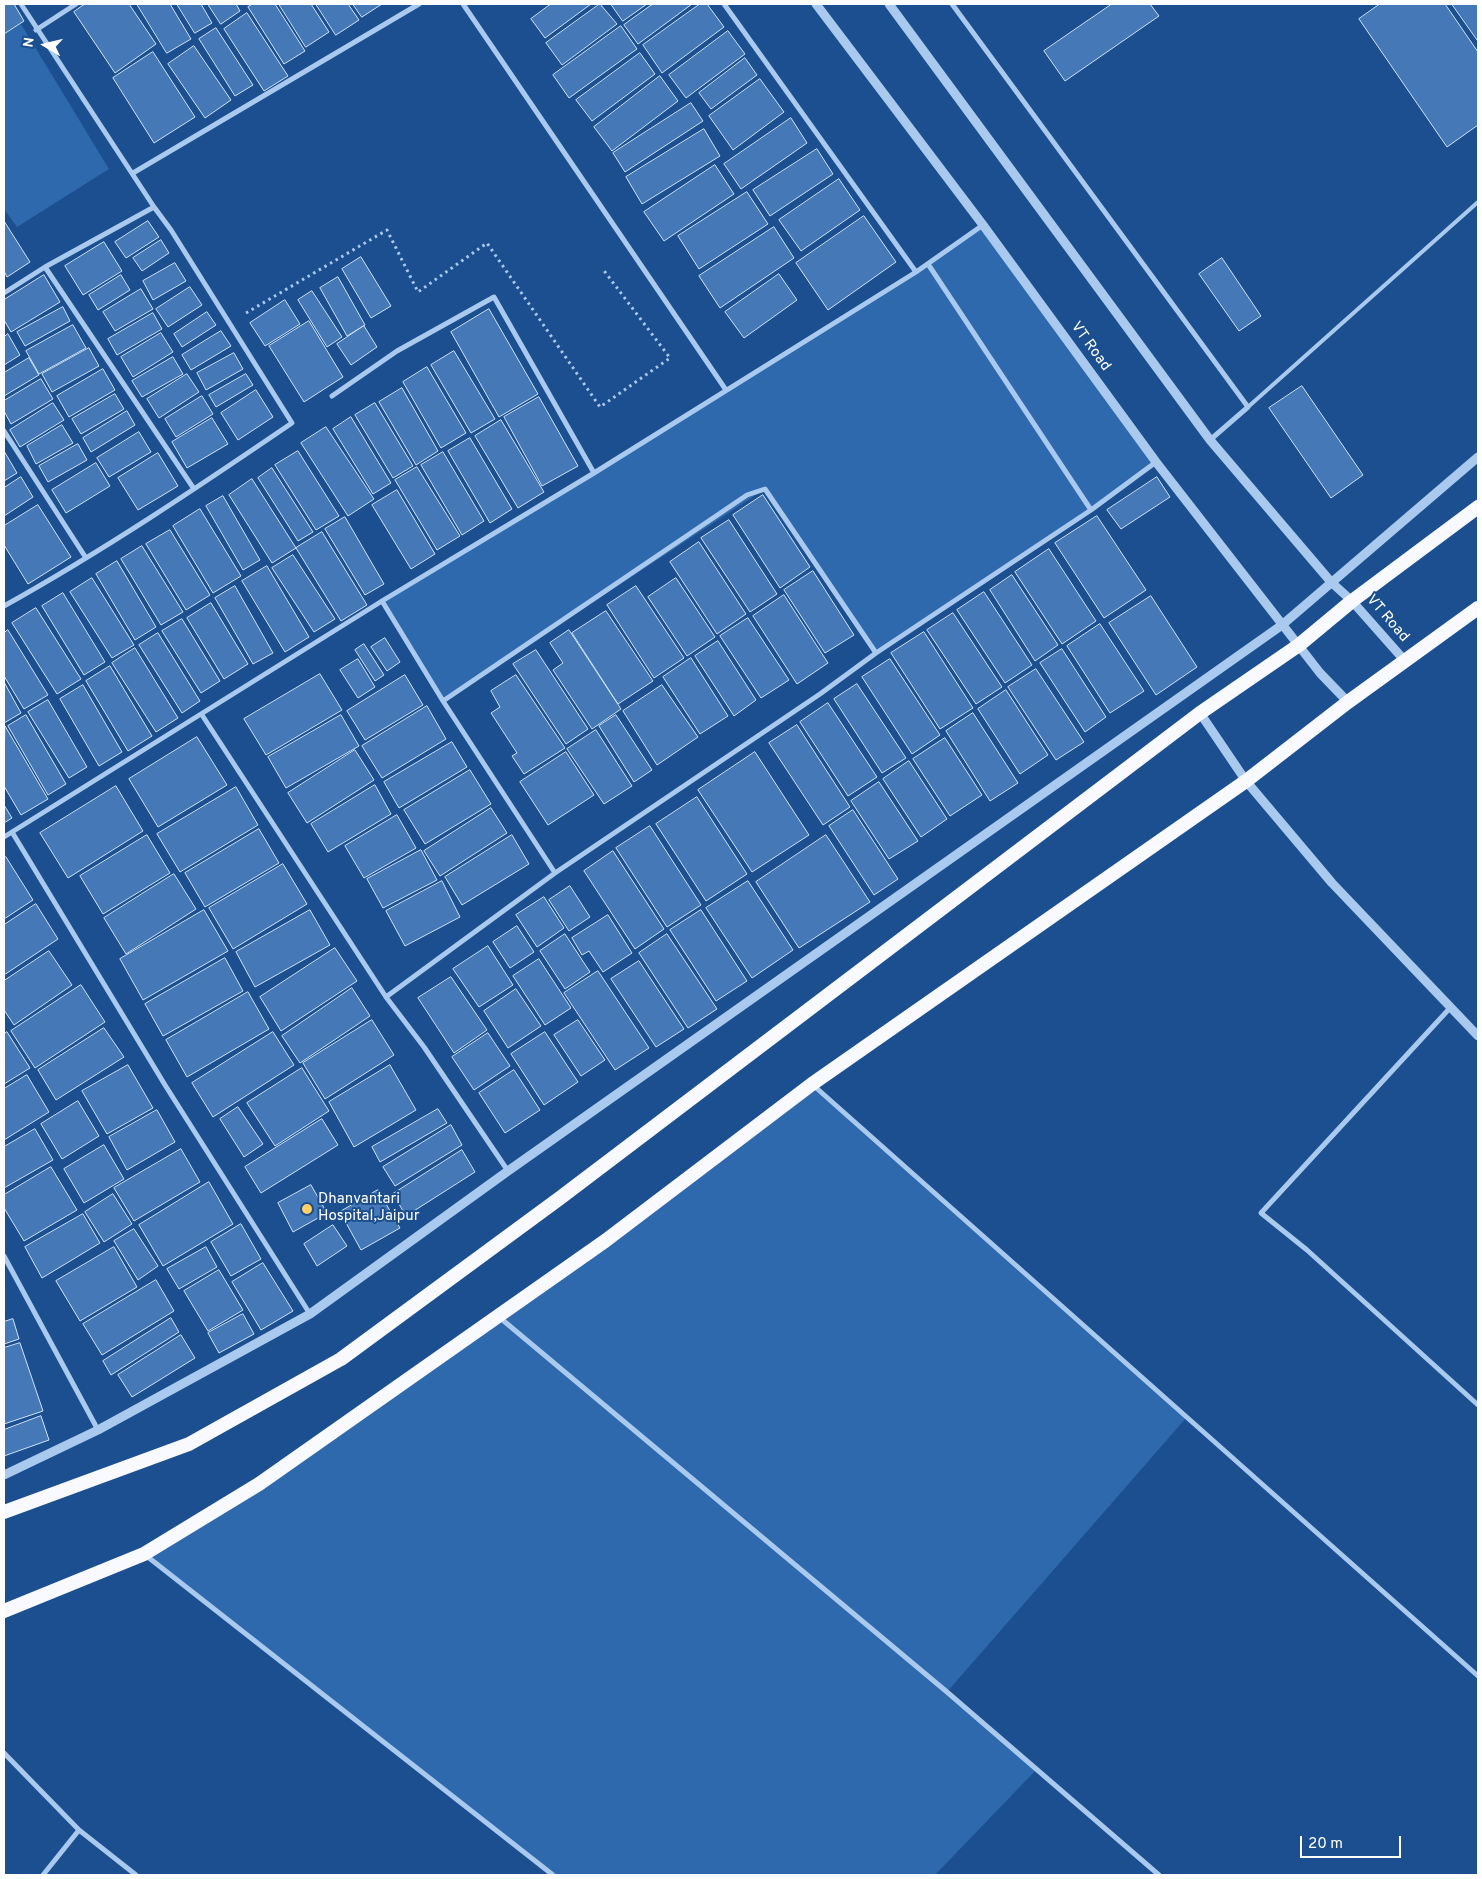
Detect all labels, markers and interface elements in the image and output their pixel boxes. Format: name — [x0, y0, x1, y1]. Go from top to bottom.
north arrow — [20, 20, 70, 70]
text: N — [21, 36, 39, 49]
street label: VT Road — [1066, 319, 1114, 375]
street label: VT Road — [1362, 592, 1412, 646]
place label: Dhanvantari Hospital,Jaipur — [318, 1191, 420, 1226]
marker: Dhanvantari Hospital,Jaipur — [300, 1202, 314, 1216]
scale bar — [1302, 1826, 1403, 1858]
text: 20 m — [1308, 1835, 1343, 1854]

